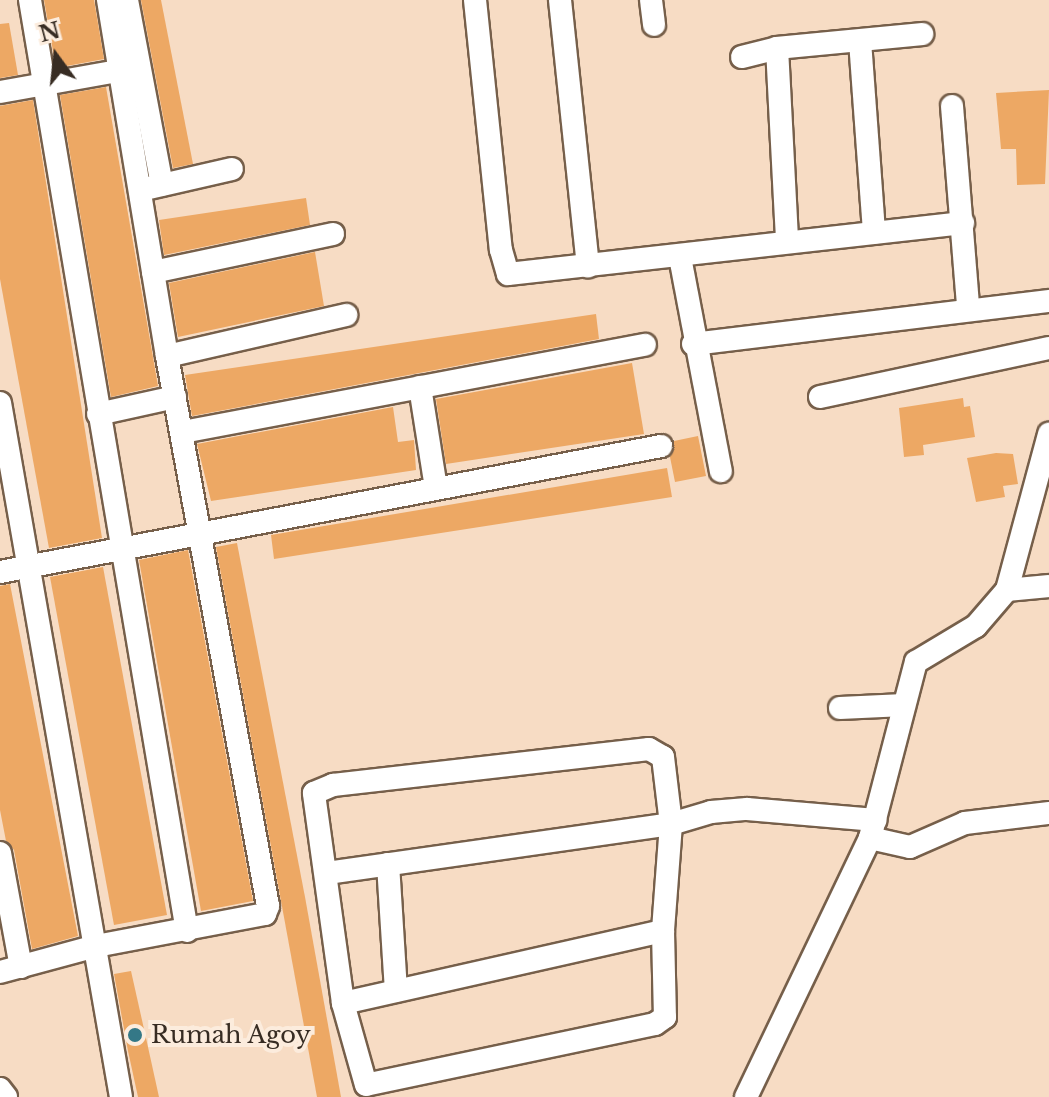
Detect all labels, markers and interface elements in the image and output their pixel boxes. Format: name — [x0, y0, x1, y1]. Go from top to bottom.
north arrow — [16, 16, 96, 96]
text: N — [36, 17, 63, 48]
place label: Rumah Agoy — [151, 1021, 312, 1049]
marker: Rumah Agoy — [126, 1026, 144, 1044]

